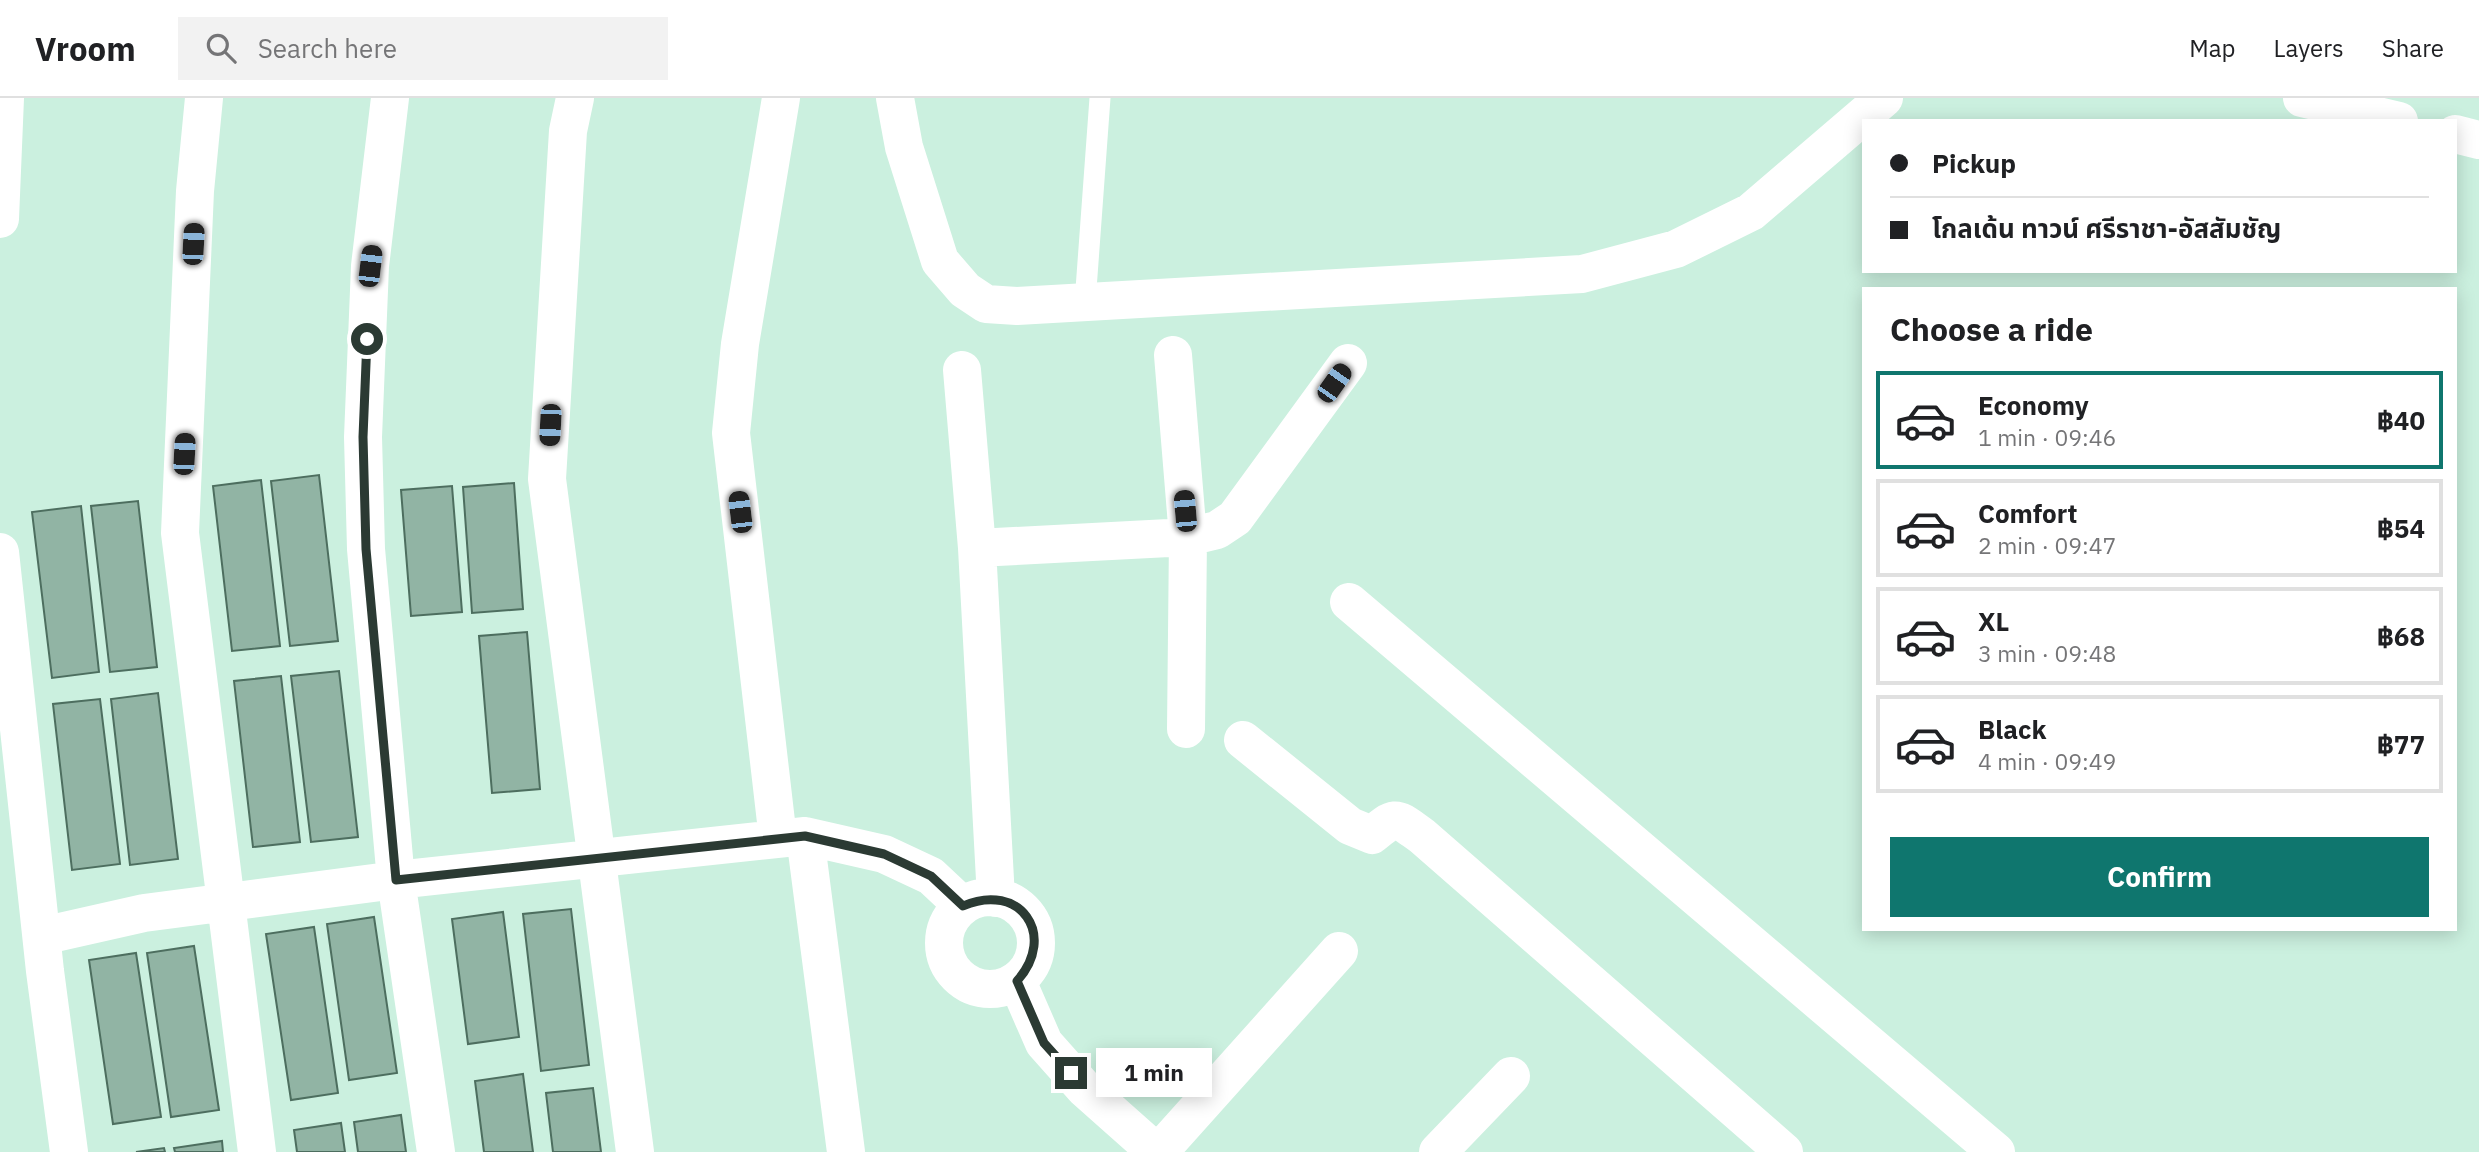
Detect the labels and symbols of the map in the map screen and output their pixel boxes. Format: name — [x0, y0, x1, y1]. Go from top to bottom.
car — [182, 222, 205, 266]
car — [358, 244, 383, 288]
route start — [351, 323, 383, 355]
car — [1314, 360, 1355, 406]
car — [539, 403, 562, 447]
car — [173, 432, 196, 476]
car — [1173, 489, 1198, 533]
car — [728, 490, 753, 534]
callout: 1 min — [1096, 1048, 1211, 1098]
route end — [1055, 1057, 1087, 1089]

